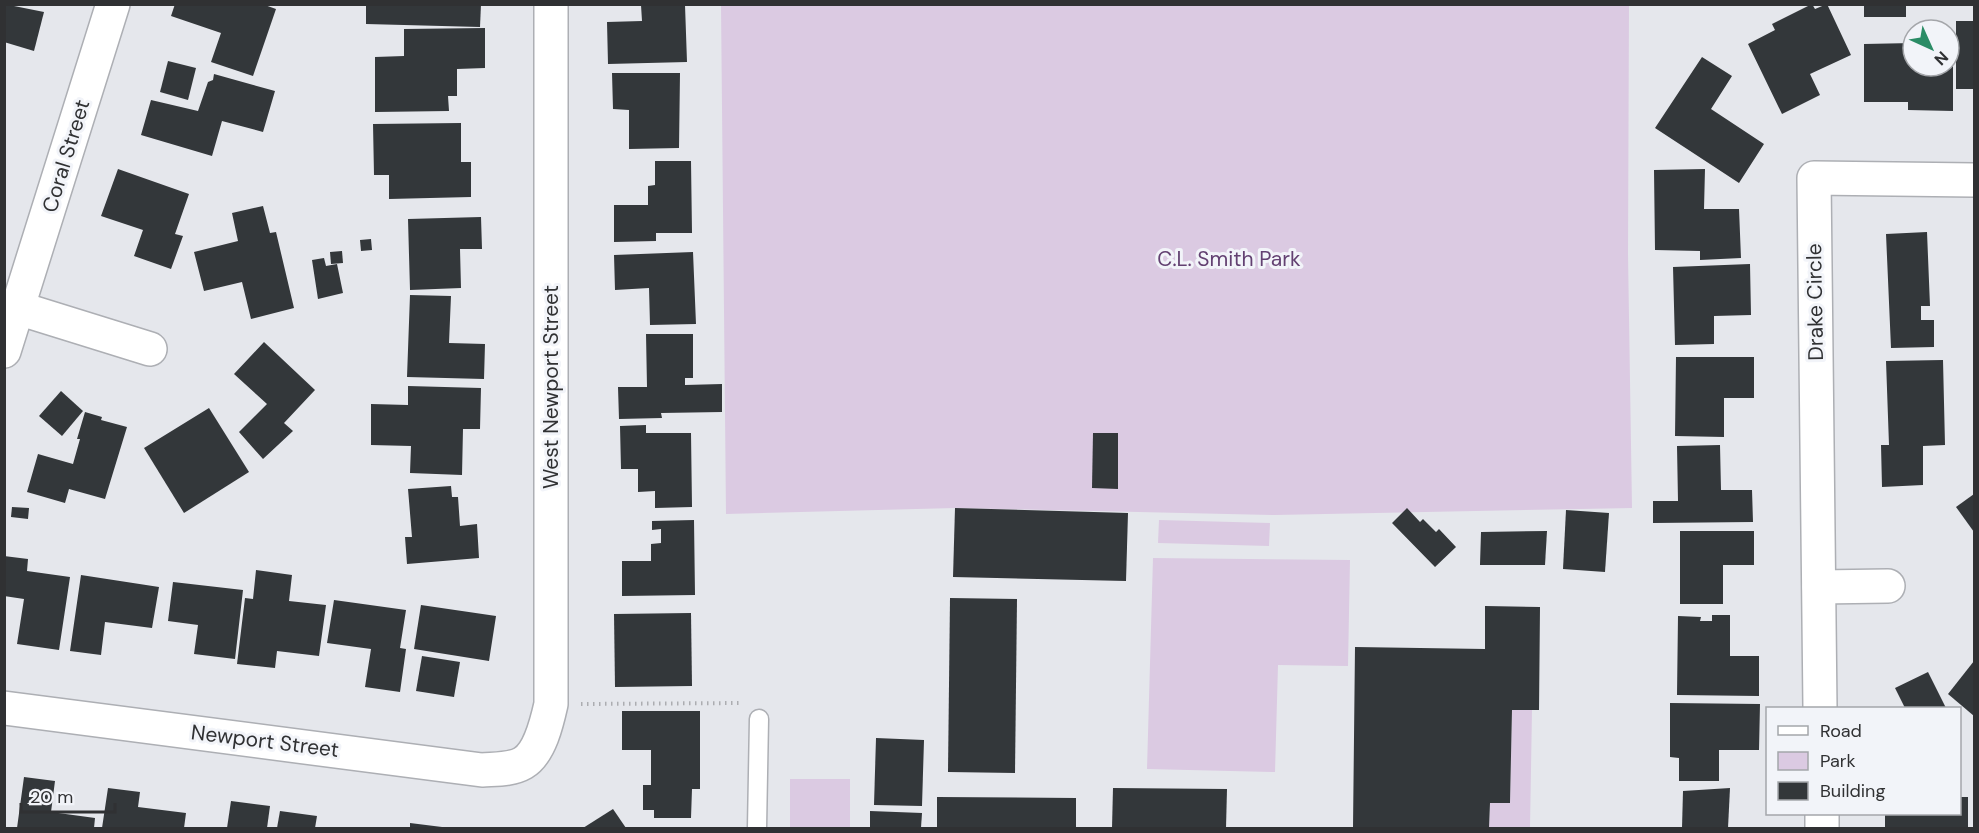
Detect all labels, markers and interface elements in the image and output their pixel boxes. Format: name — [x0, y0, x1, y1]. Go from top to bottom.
north arrow — [1901, 18, 1961, 78]
text: N — [1930, 47, 1953, 70]
street label: Coral Street — [36, 96, 96, 216]
street label: Drake Circle — [1800, 243, 1830, 361]
park label: C.L. Smith Park — [1157, 245, 1301, 273]
street label: West Newport Street — [537, 285, 565, 489]
legend — [1766, 707, 1961, 815]
street label: Newport Street — [189, 718, 341, 764]
text: Road — [1820, 719, 1862, 743]
text: Park — [1820, 749, 1856, 773]
scale bar — [21, 776, 116, 814]
text: Building — [1820, 779, 1885, 803]
text: 20 m — [30, 785, 73, 809]

